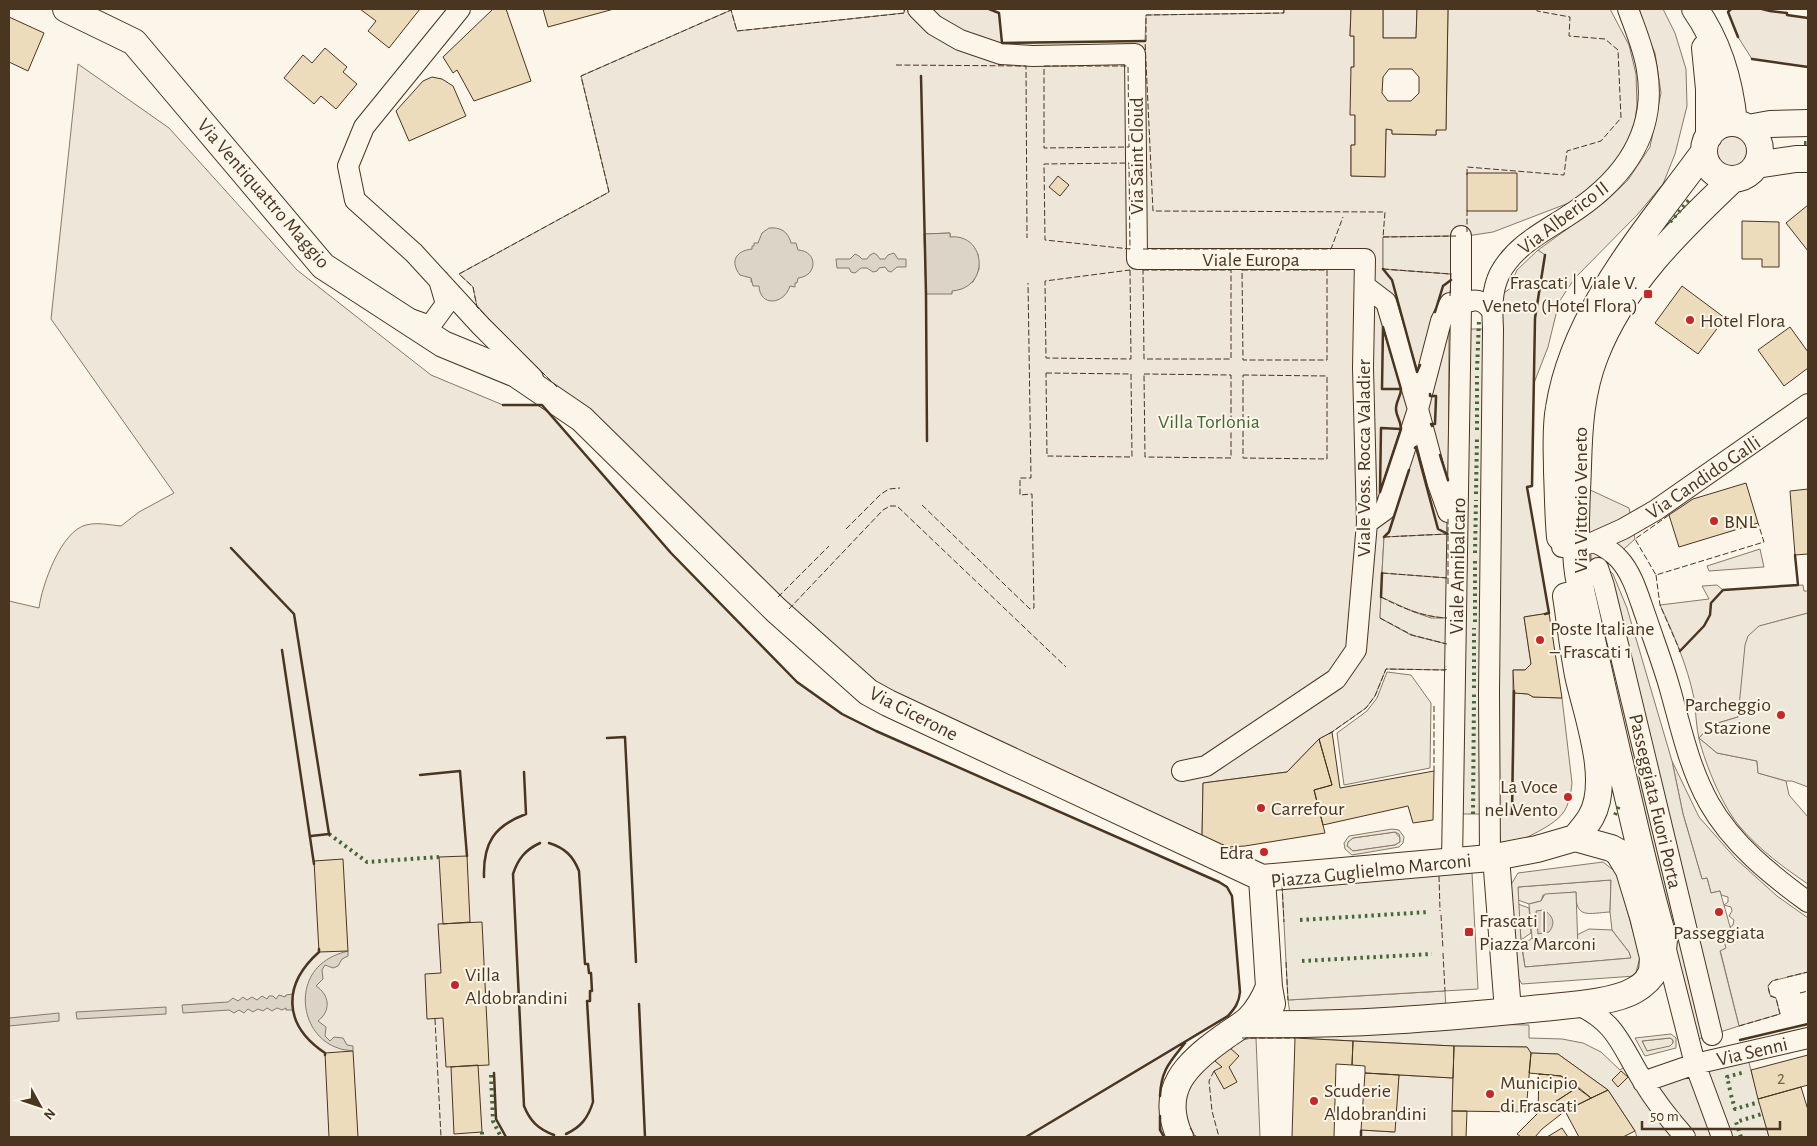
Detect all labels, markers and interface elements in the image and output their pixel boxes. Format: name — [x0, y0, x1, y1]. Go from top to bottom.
street label: Via Saint Cloud — [1127, 97, 1147, 215]
street label: Via Ventiquattro Maggio — [193, 115, 333, 272]
street label: Via Alberico II — [1515, 177, 1613, 258]
street label: Viale Europa — [1202, 250, 1300, 270]
place label: Frascati | Viale V. Veneto (Hotel Flora) — [1482, 273, 1638, 316]
marker: Frascati | Viale V. Veneto (Hotel Flora) — [1642, 288, 1654, 300]
place label: Hotel Flora — [1700, 311, 1785, 331]
marker: Hotel Flora — [1684, 314, 1696, 326]
street label: Viale Voss. Rocca Valadier — [1354, 359, 1374, 557]
park label: Villa Torlonia — [1158, 412, 1260, 432]
street label: Via Vittorio Veneto — [1571, 427, 1591, 573]
street label: Via Candido Galli — [1643, 432, 1764, 523]
street label: Viale Annibalcaro — [1447, 497, 1469, 635]
place label: BNL — [1724, 512, 1757, 532]
marker: BNL — [1708, 515, 1720, 527]
place label: Poste Italiane – Frascati 1 — [1549, 619, 1655, 662]
marker: Poste Italiane – Frascati 1 — [1534, 634, 1546, 646]
street label: Via Cicerone — [866, 683, 961, 745]
place label: Parcheggio Stazione — [1684, 695, 1771, 738]
marker: Parcheggio Stazione — [1775, 709, 1787, 721]
street label: Passeggiata Fuori Porta — [1625, 712, 1685, 891]
place label: La Voce nel Vento — [1484, 777, 1558, 820]
marker: La Voce nel Vento — [1562, 791, 1574, 803]
place label: Carrefour — [1271, 799, 1345, 819]
marker: Carrefour — [1255, 802, 1267, 814]
place label: Edra — [1219, 843, 1254, 863]
marker: Edra — [1258, 846, 1270, 858]
street label: Piazza Guglielmo Marconi — [1270, 851, 1472, 891]
marker: Passeggiata — [1713, 906, 1725, 918]
place label: Frascati | Piazza Marconi — [1479, 911, 1596, 954]
place label: Passeggiata — [1673, 923, 1765, 943]
marker: Frascati | Piazza Marconi — [1463, 926, 1475, 938]
place label: Villa Aldobrandini — [465, 965, 568, 1008]
marker: Villa Aldobrandini — [449, 979, 461, 991]
street label: Via Senni — [1715, 1034, 1790, 1070]
house number: 2 — [1777, 1070, 1785, 1088]
place label: Municipio di Frascati — [1500, 1073, 1578, 1116]
north arrow — [15, 1081, 65, 1131]
place label: Scuderie Aldobrandini — [1324, 1081, 1427, 1124]
marker: Municipio di Frascati — [1484, 1088, 1496, 1100]
marker: Scuderie Aldobrandini — [1308, 1095, 1320, 1107]
scale bar — [1642, 1098, 1780, 1130]
text: N — [41, 1105, 58, 1122]
text: 50 m — [1650, 1109, 1679, 1124]

